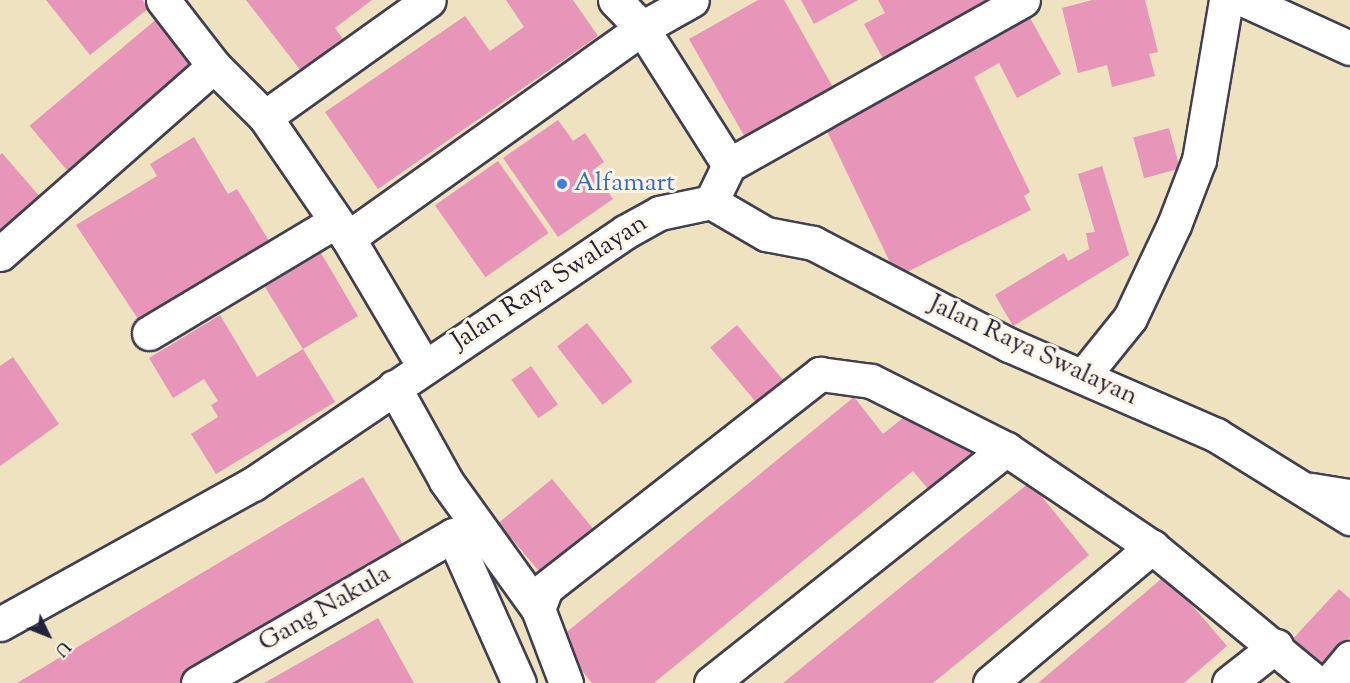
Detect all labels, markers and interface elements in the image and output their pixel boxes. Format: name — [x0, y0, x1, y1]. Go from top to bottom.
place label: Alfamart — [574, 168, 675, 200]
marker: Alfamart — [555, 177, 569, 191]
street label: Jalan Raya Swalayan — [447, 208, 653, 358]
street label: Jalan Raya Swalayan — [924, 289, 1142, 413]
street label: Gang Nakula — [254, 559, 396, 659]
north arrow — [18, 605, 78, 665]
text: U — [49, 635, 74, 660]

